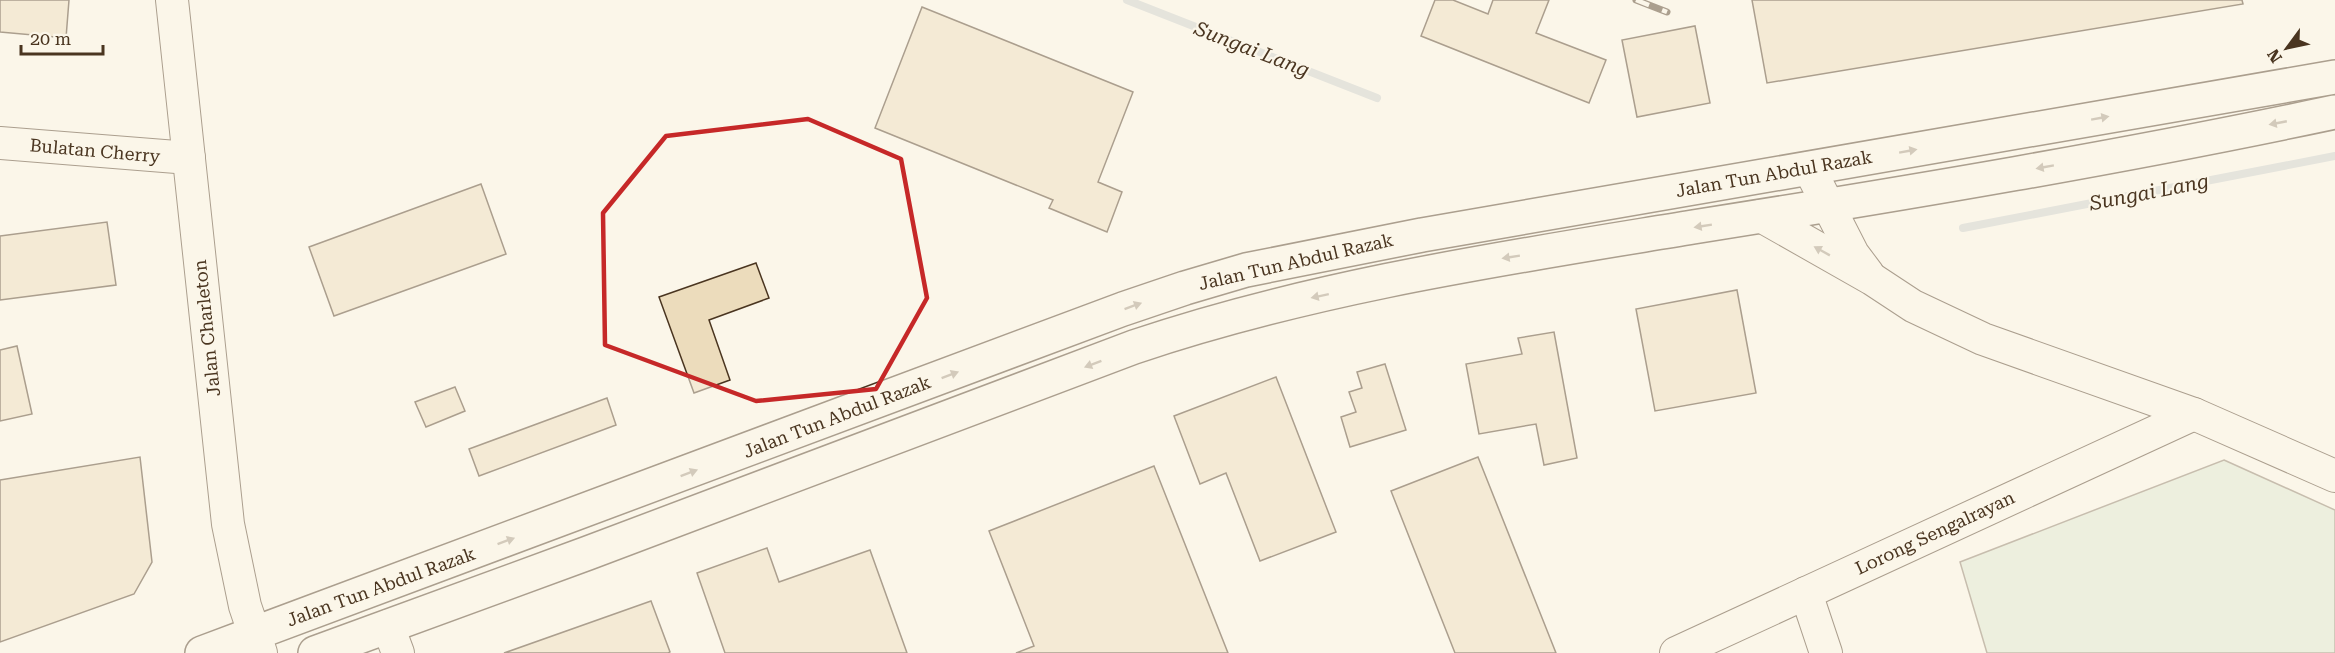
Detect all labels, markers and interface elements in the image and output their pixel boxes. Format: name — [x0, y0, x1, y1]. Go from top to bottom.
water label: Sungai Lang — [1190, 16, 1313, 82]
scale bar — [21, 18, 104, 56]
north arrow — [2257, 18, 2317, 78]
text: 20 m — [30, 28, 71, 49]
text: N — [2264, 46, 2286, 66]
one-way arrow — [2091, 114, 2110, 123]
one-way arrow — [2268, 119, 2287, 128]
street label: Bulatan Cherry — [29, 134, 162, 167]
street label: Jalan Tun Abdul Razak — [1674, 146, 1874, 201]
one-way arrow — [1899, 146, 1918, 155]
one-way arrow — [2035, 163, 2054, 172]
water label: Sungai Lang — [2086, 169, 2211, 216]
one-way arrow — [1693, 221, 1712, 230]
street label: Jalan Tun Abdul Razak — [1196, 229, 1395, 294]
one-way arrow — [1813, 246, 1830, 256]
one-way arrow — [1501, 253, 1520, 262]
street label: Jalan Charleton — [189, 258, 224, 397]
one-way arrow — [1310, 292, 1329, 301]
one-way arrow — [1124, 301, 1142, 311]
one-way arrow — [1084, 359, 1102, 369]
one-way arrow — [941, 369, 959, 379]
street label: Jalan Tun Abdul Razak — [740, 371, 934, 462]
one-way arrow — [680, 468, 698, 477]
street label: Lorong Sengalrayan — [1852, 486, 2018, 579]
one-way arrow — [497, 535, 515, 545]
street label: Jalan Tun Abdul Razak — [284, 543, 478, 630]

